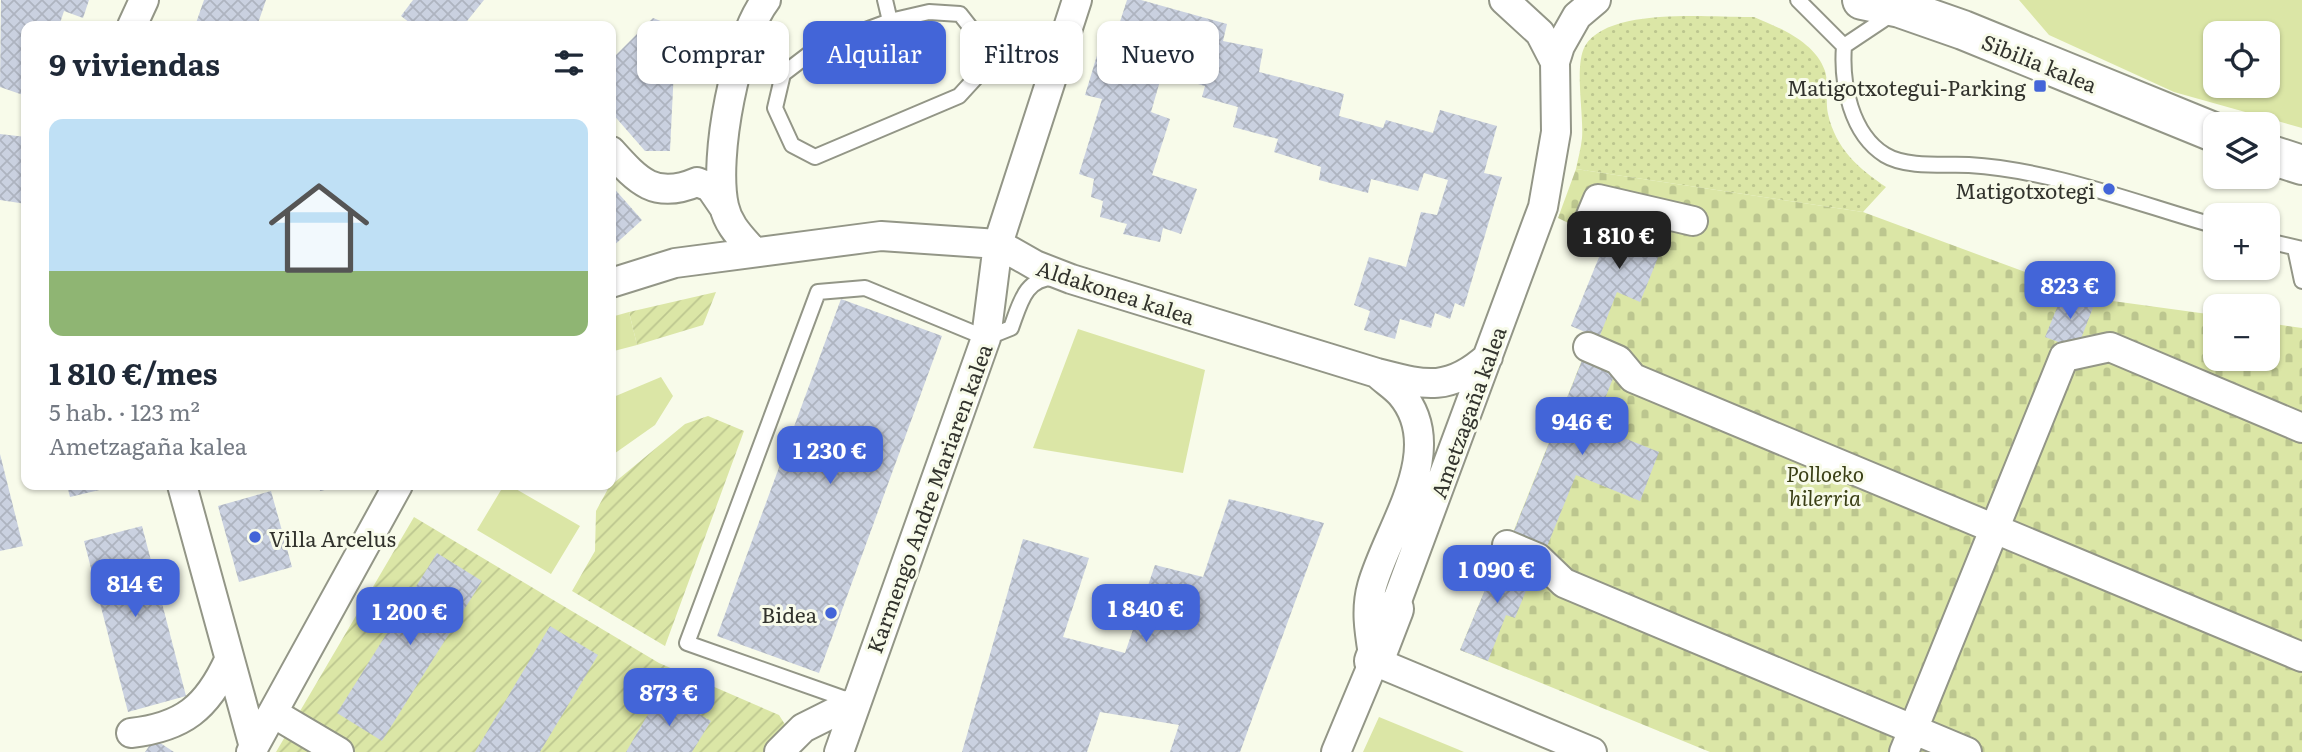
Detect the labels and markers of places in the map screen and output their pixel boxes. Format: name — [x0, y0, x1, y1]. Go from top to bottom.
place label: Matigotxotegui-Parking — [1787, 71, 2026, 102]
marker: Matigotxotegui-Parking — [2032, 78, 2048, 94]
place label: Matigotxotegi — [1955, 174, 2095, 205]
marker: Matigotxotegi — [2101, 181, 2117, 197]
pin: 1 810 € — [1554, 212, 1684, 271]
pin: 823 € — [2021, 262, 2119, 321]
pin: 946 € — [1533, 398, 1631, 457]
pin: 1 230 € — [765, 426, 895, 486]
place label: Villa Arcelus — [269, 522, 396, 553]
marker: Villa Arcelus — [247, 529, 263, 545]
pin: 1 090 € — [1432, 546, 1562, 605]
pin: 814 € — [86, 560, 184, 619]
pin: 1 840 € — [1081, 584, 1211, 644]
pin: 1 200 € — [345, 588, 475, 647]
place label: Bidea — [761, 598, 818, 629]
marker: Bidea — [823, 605, 839, 621]
pin: 873 € — [620, 668, 718, 728]

